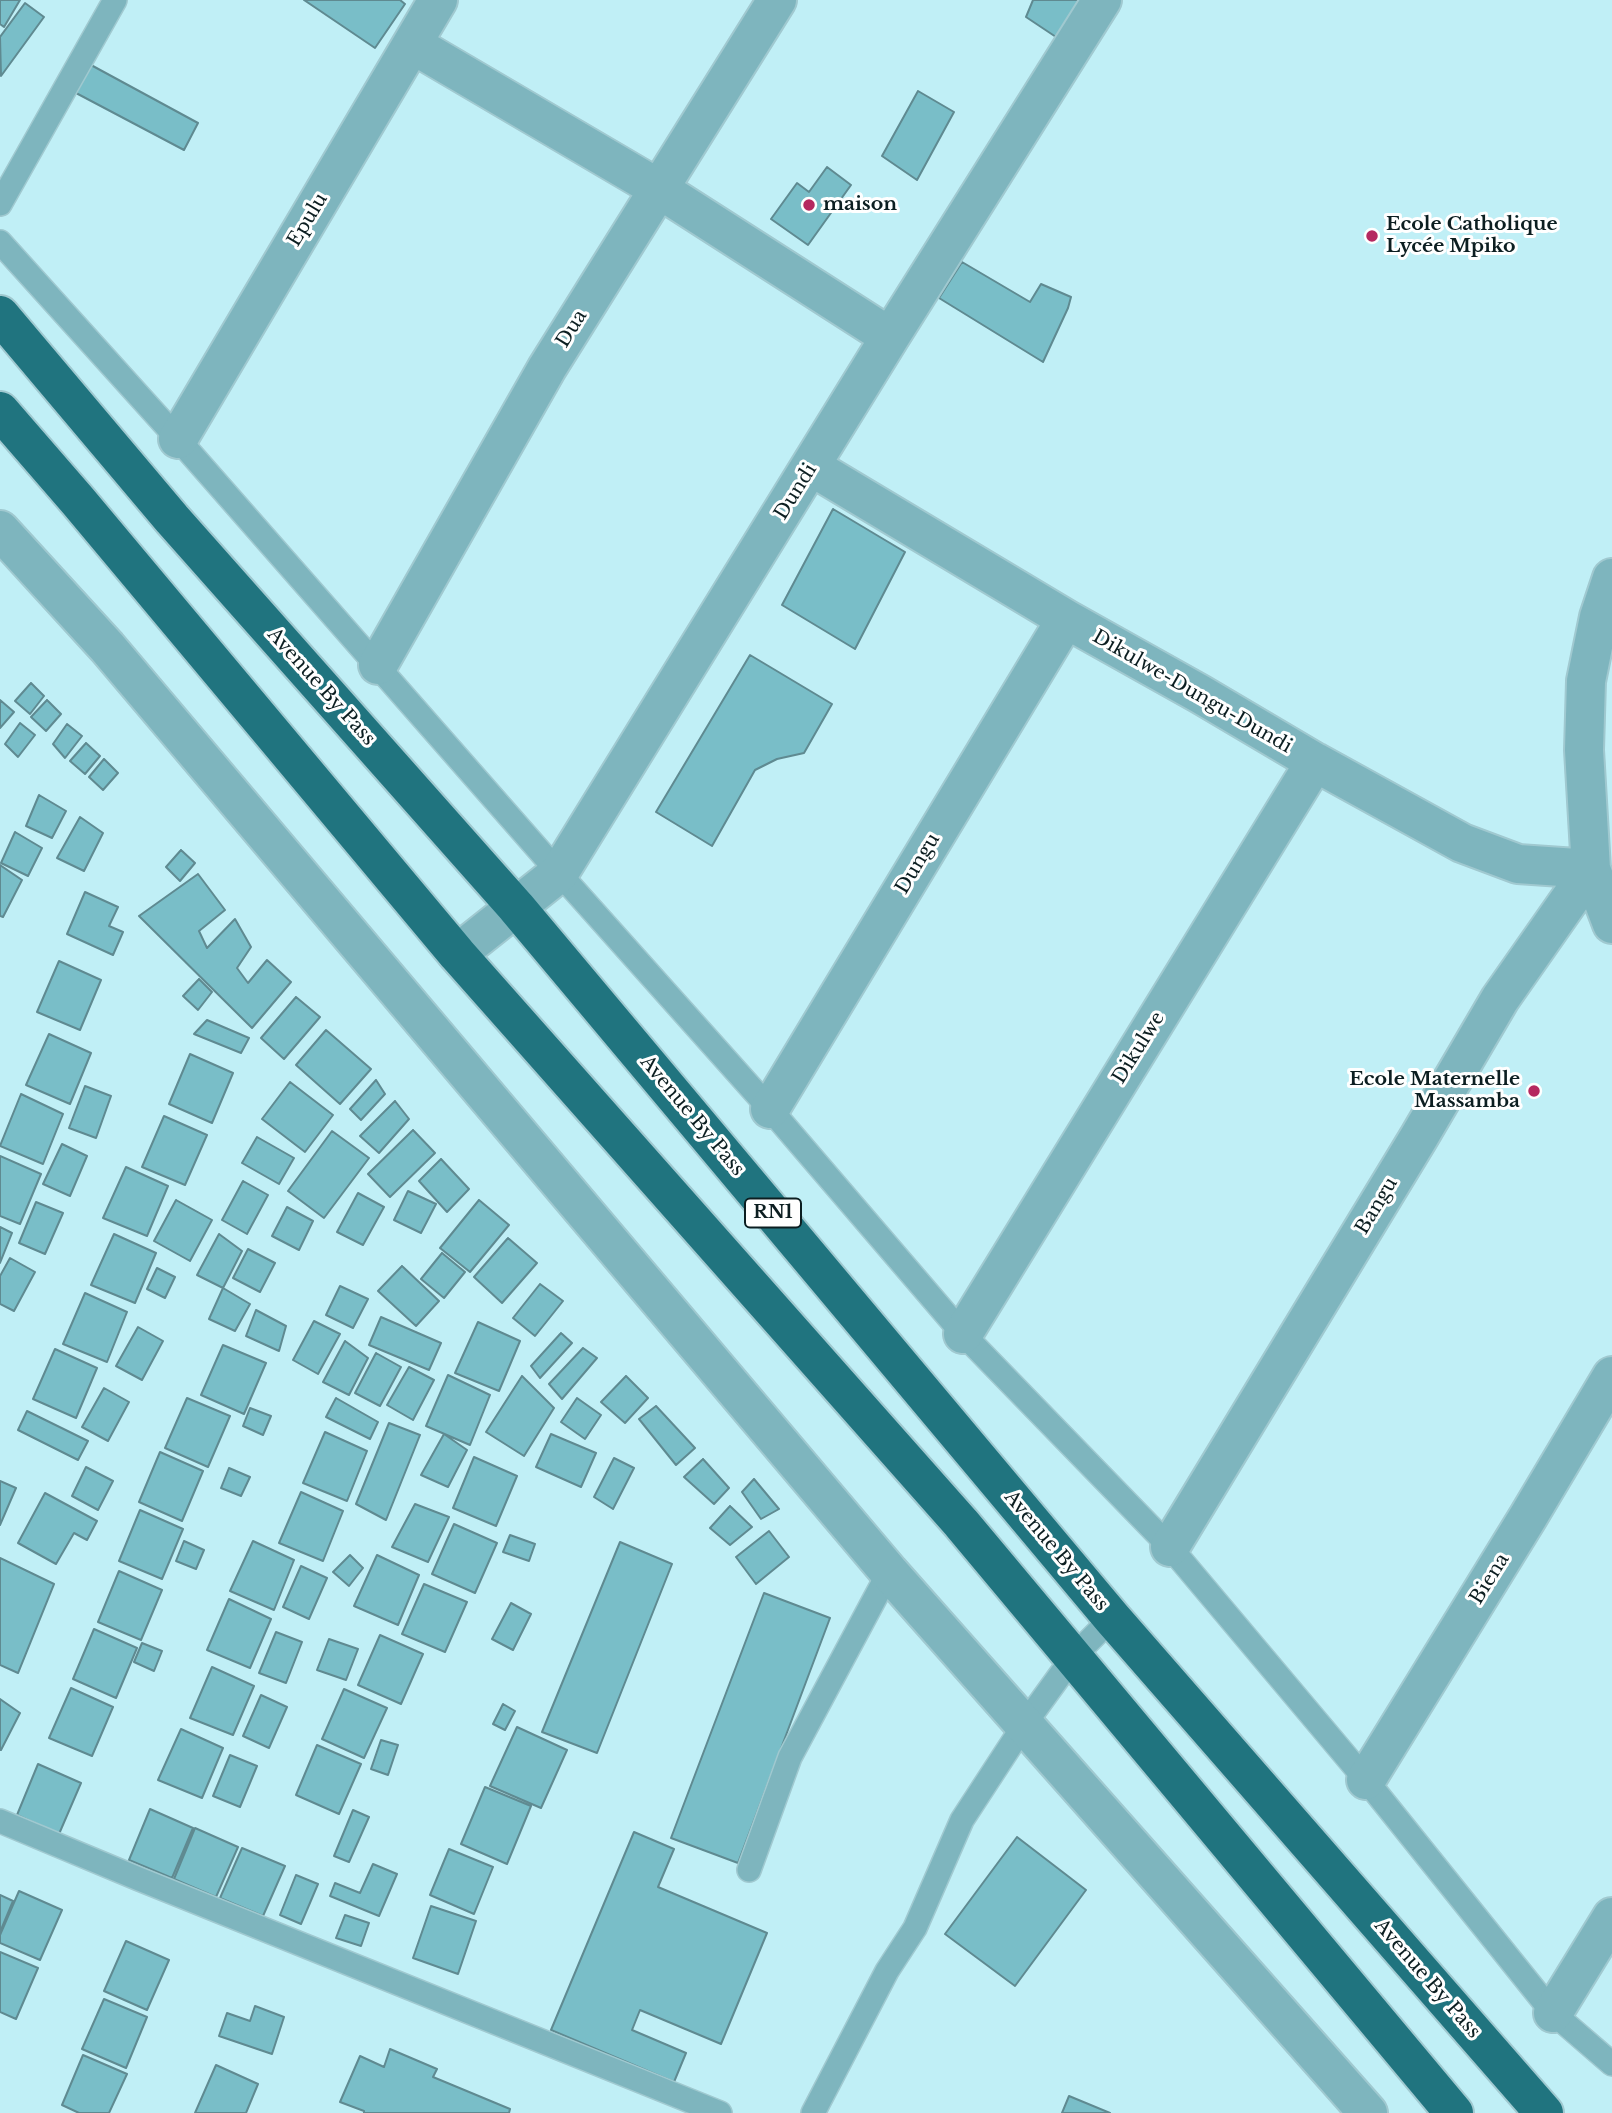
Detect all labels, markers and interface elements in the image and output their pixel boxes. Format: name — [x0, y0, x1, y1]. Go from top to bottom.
street label: Epulu — [283, 189, 333, 251]
place label: maison — [823, 194, 897, 216]
marker: maison — [801, 197, 817, 213]
place label: Ecole Catholique Lycée Mpiko — [1386, 214, 1558, 258]
marker: Ecole Catholique Lycée Mpiko — [1364, 228, 1380, 244]
street label: Dua — [552, 306, 592, 352]
street label: Dundi — [770, 460, 822, 524]
street label: Avenue By Pass — [262, 624, 380, 750]
street label: Dikulwe-Dungu-Dundi — [1088, 626, 1296, 758]
street label: Dungu — [891, 830, 945, 898]
street label: Dikulwe — [1108, 1008, 1170, 1088]
street label: Avenue By Pass — [635, 1051, 749, 1181]
place label: Ecole Maternelle Massamba — [1349, 1069, 1520, 1113]
marker: Ecole Maternelle Massamba — [1526, 1083, 1542, 1099]
street label: Bangu — [1351, 1173, 1403, 1239]
road number: RN1 — [745, 1198, 801, 1228]
street label: Avenue By Pass — [999, 1486, 1113, 1616]
street label: Biena — [1466, 1549, 1514, 1609]
street label: Avenue By Pass — [1369, 1915, 1485, 2043]

